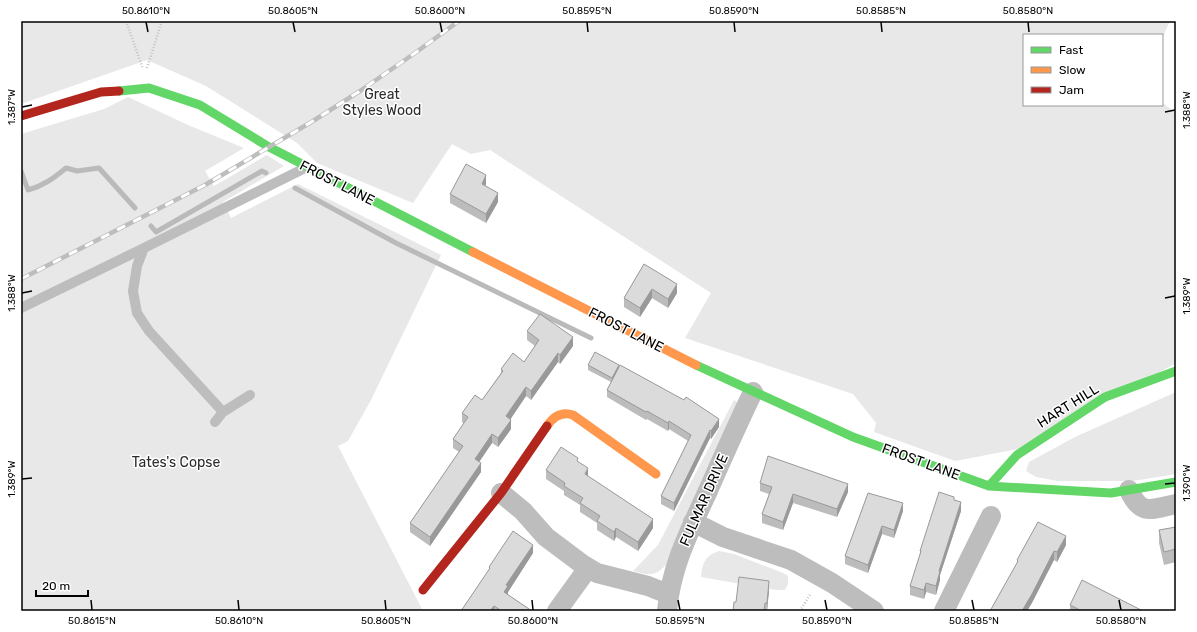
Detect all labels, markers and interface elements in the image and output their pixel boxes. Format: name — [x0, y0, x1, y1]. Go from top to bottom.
text: 50.8610°N — [122, 5, 170, 17]
text: 50.8605°N — [268, 5, 318, 17]
text: 50.8600°N — [415, 5, 465, 17]
text: 50.8595°N — [562, 5, 612, 17]
text: 50.8590°N — [709, 5, 759, 17]
text: 50.8585°N — [856, 5, 906, 17]
text: 50.8580°N — [1003, 5, 1053, 17]
legend — [1023, 34, 1163, 106]
text: Fast — [1059, 43, 1083, 57]
text: Slow — [1059, 63, 1086, 77]
text: Jam — [1059, 83, 1084, 97]
park label: Great Styles Wood — [343, 86, 421, 119]
text: 1.387°W — [6, 89, 18, 125]
text: 1.388°W — [1181, 91, 1193, 129]
street label: FROST LANE — [297, 157, 377, 209]
text: 1.388°W — [6, 274, 18, 312]
text: 1.389°W — [1181, 278, 1193, 315]
street label: FROST LANE — [586, 304, 666, 356]
street label: HART HILL — [1034, 380, 1102, 432]
street label: FROST LANE — [880, 440, 962, 484]
street label: FULMAR DRIVE — [676, 451, 732, 549]
park label: Tates's Copse — [132, 454, 220, 471]
text: 1.389°W — [6, 461, 18, 498]
text: 1.390°W — [1181, 465, 1193, 501]
scale bar — [36, 572, 88, 598]
text: 20 m — [42, 579, 70, 593]
text: 50.8615°N — [68, 615, 116, 627]
text: 50.8610°N — [215, 615, 263, 627]
text: 50.8605°N — [361, 615, 411, 627]
text: 50.8600°N — [508, 615, 558, 627]
text: 50.8595°N — [655, 615, 705, 627]
text: 50.8590°N — [802, 615, 852, 627]
text: 50.8585°N — [949, 615, 999, 627]
text: 50.8580°N — [1096, 615, 1146, 627]

